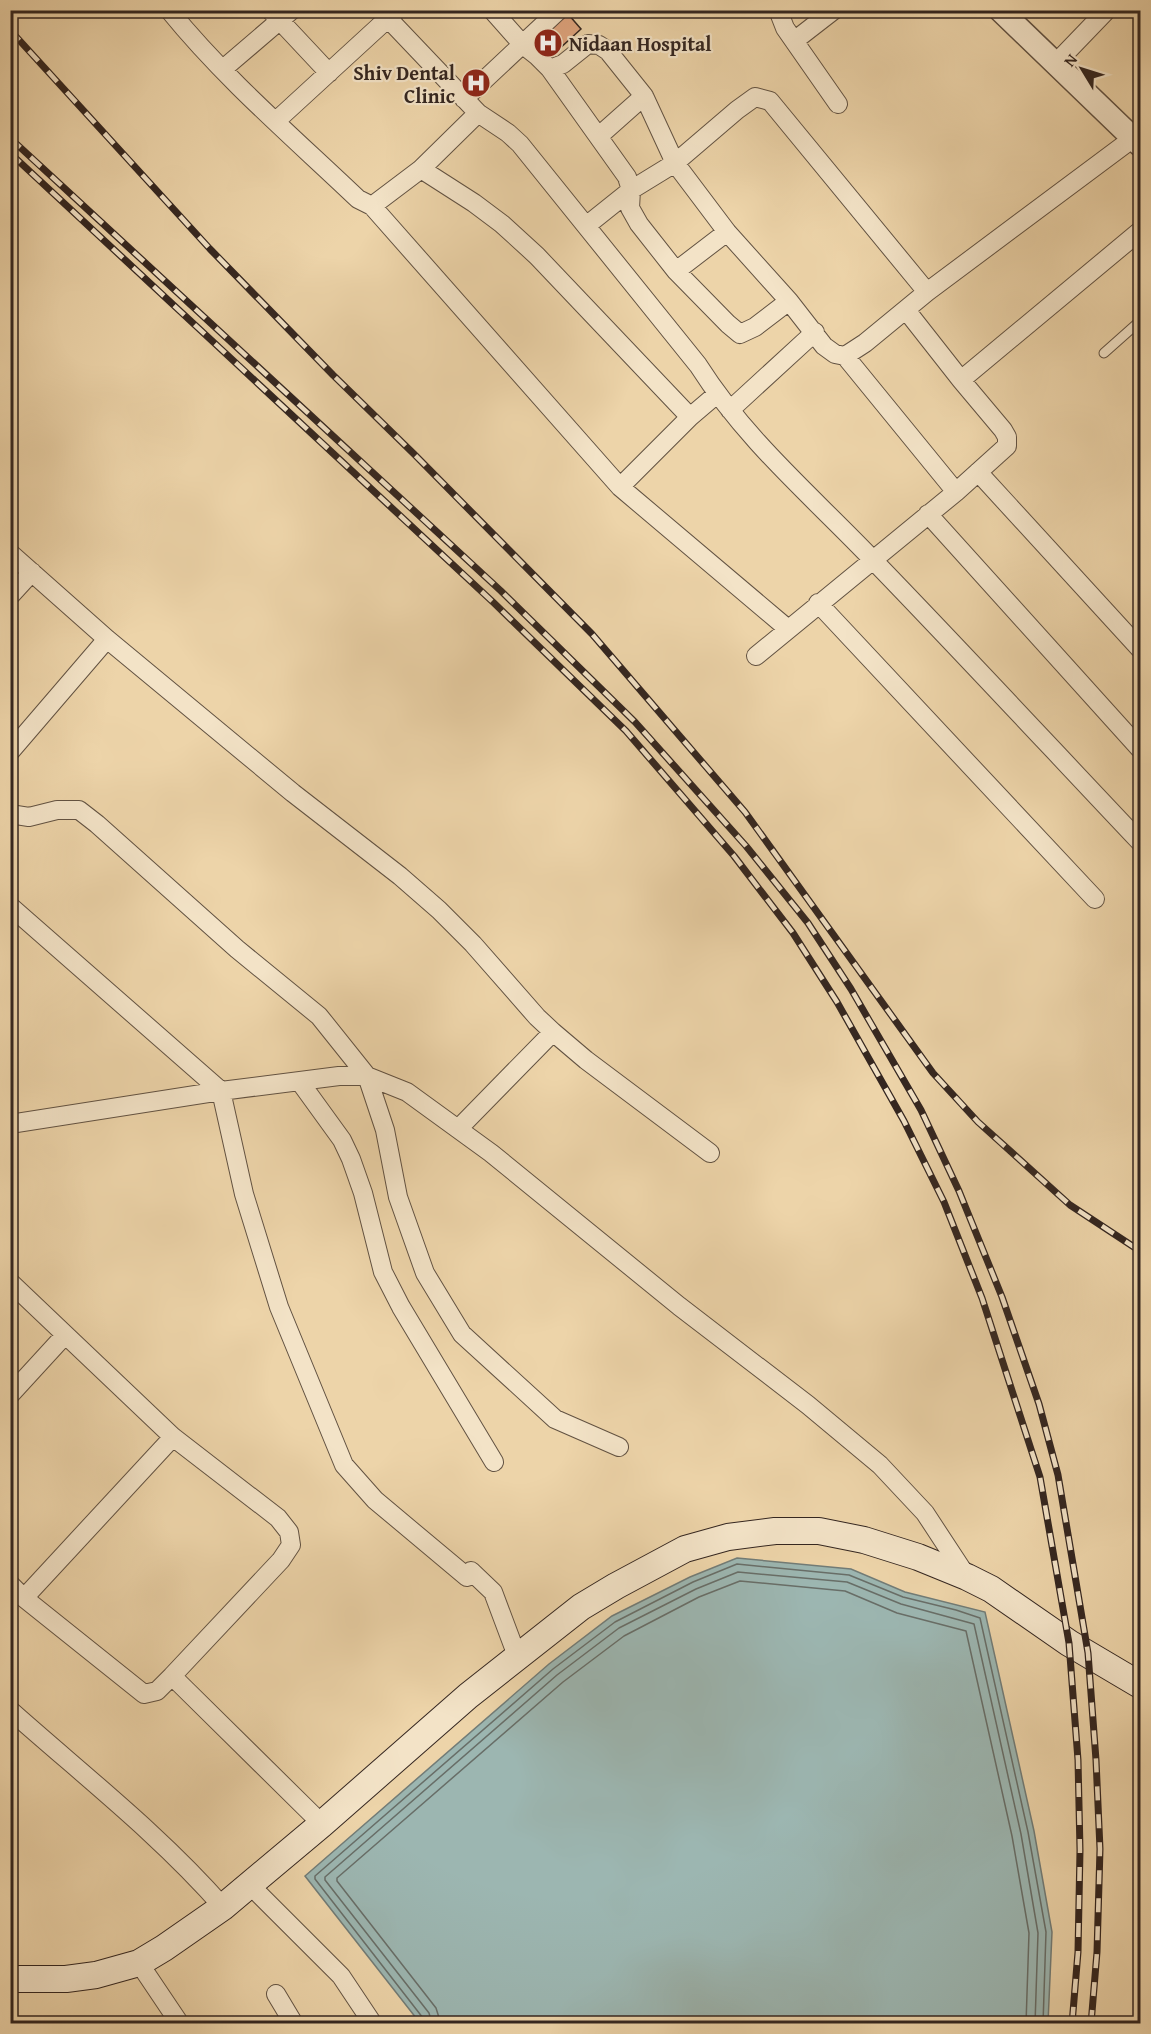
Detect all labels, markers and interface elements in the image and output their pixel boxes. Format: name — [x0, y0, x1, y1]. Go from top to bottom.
hospital icon: Nidaan Hospital — [532, 27, 564, 59]
place label: Nidaan Hospital — [569, 29, 711, 58]
north arrow — [1052, 39, 1112, 99]
text: N — [1057, 48, 1083, 71]
place label: Shiv Dental Clinic — [353, 58, 455, 110]
hospital icon: Shiv Dental Clinic — [460, 67, 492, 99]

